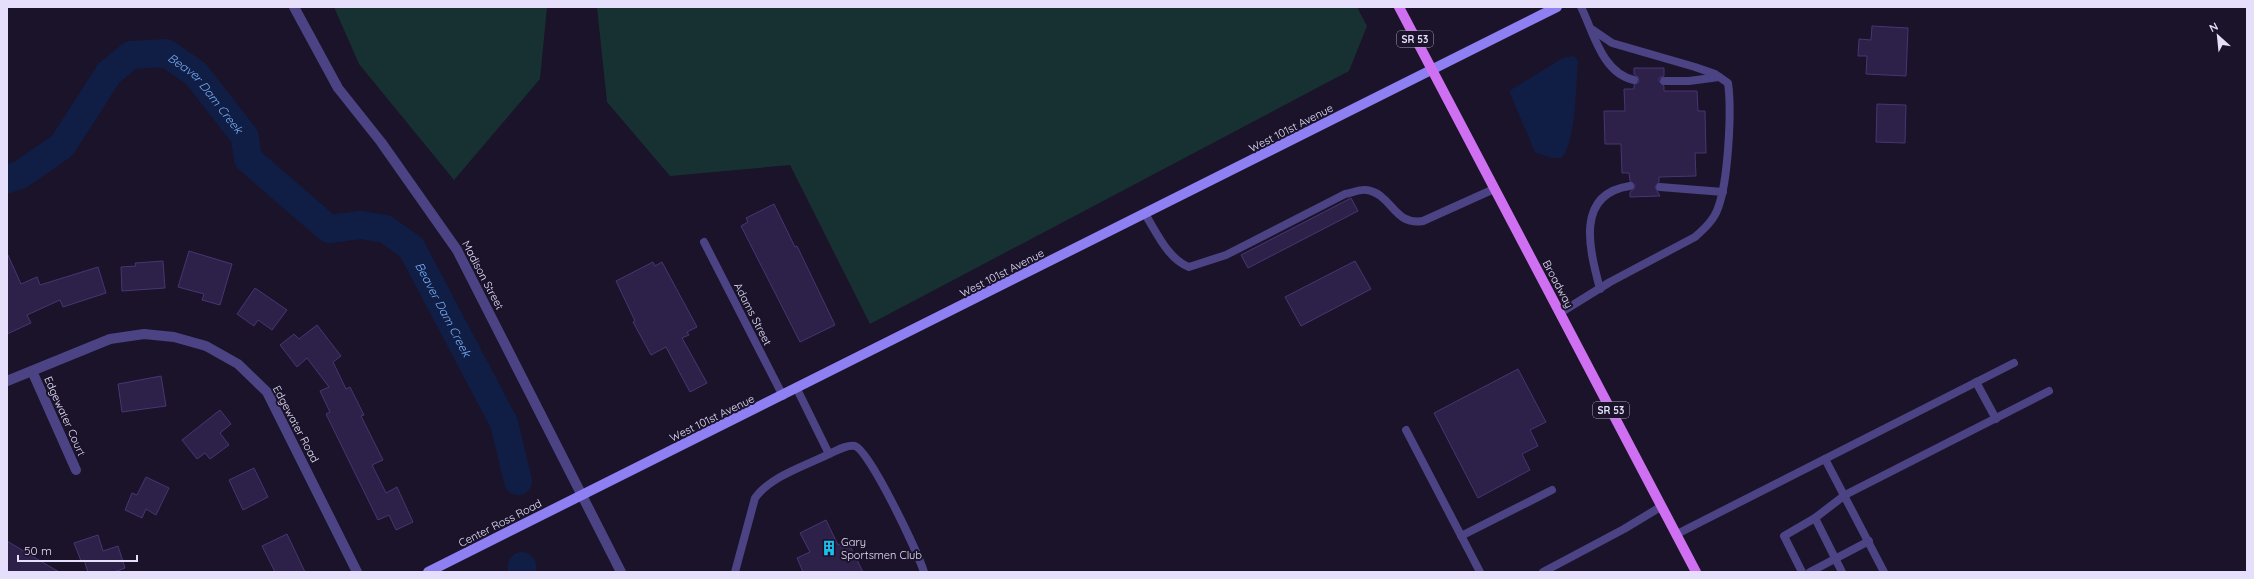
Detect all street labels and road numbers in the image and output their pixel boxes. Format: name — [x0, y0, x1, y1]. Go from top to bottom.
road number: SR 53 — [1397, 31, 1433, 47]
street label: West 101st Avenue — [1246, 101, 1336, 155]
street label: Madison Street — [459, 238, 507, 312]
street label: West 101st Avenue — [957, 246, 1047, 300]
street label: Broadway — [1540, 258, 1576, 310]
street label: Adams Street — [731, 280, 775, 348]
street label: Edgewater Court — [41, 374, 89, 458]
street label: Edgewater Road — [270, 383, 322, 465]
street label: West 101st Avenue — [667, 391, 757, 445]
road number: SR 53 — [1593, 402, 1629, 418]
street label: Center Ross Road — [456, 496, 544, 550]

